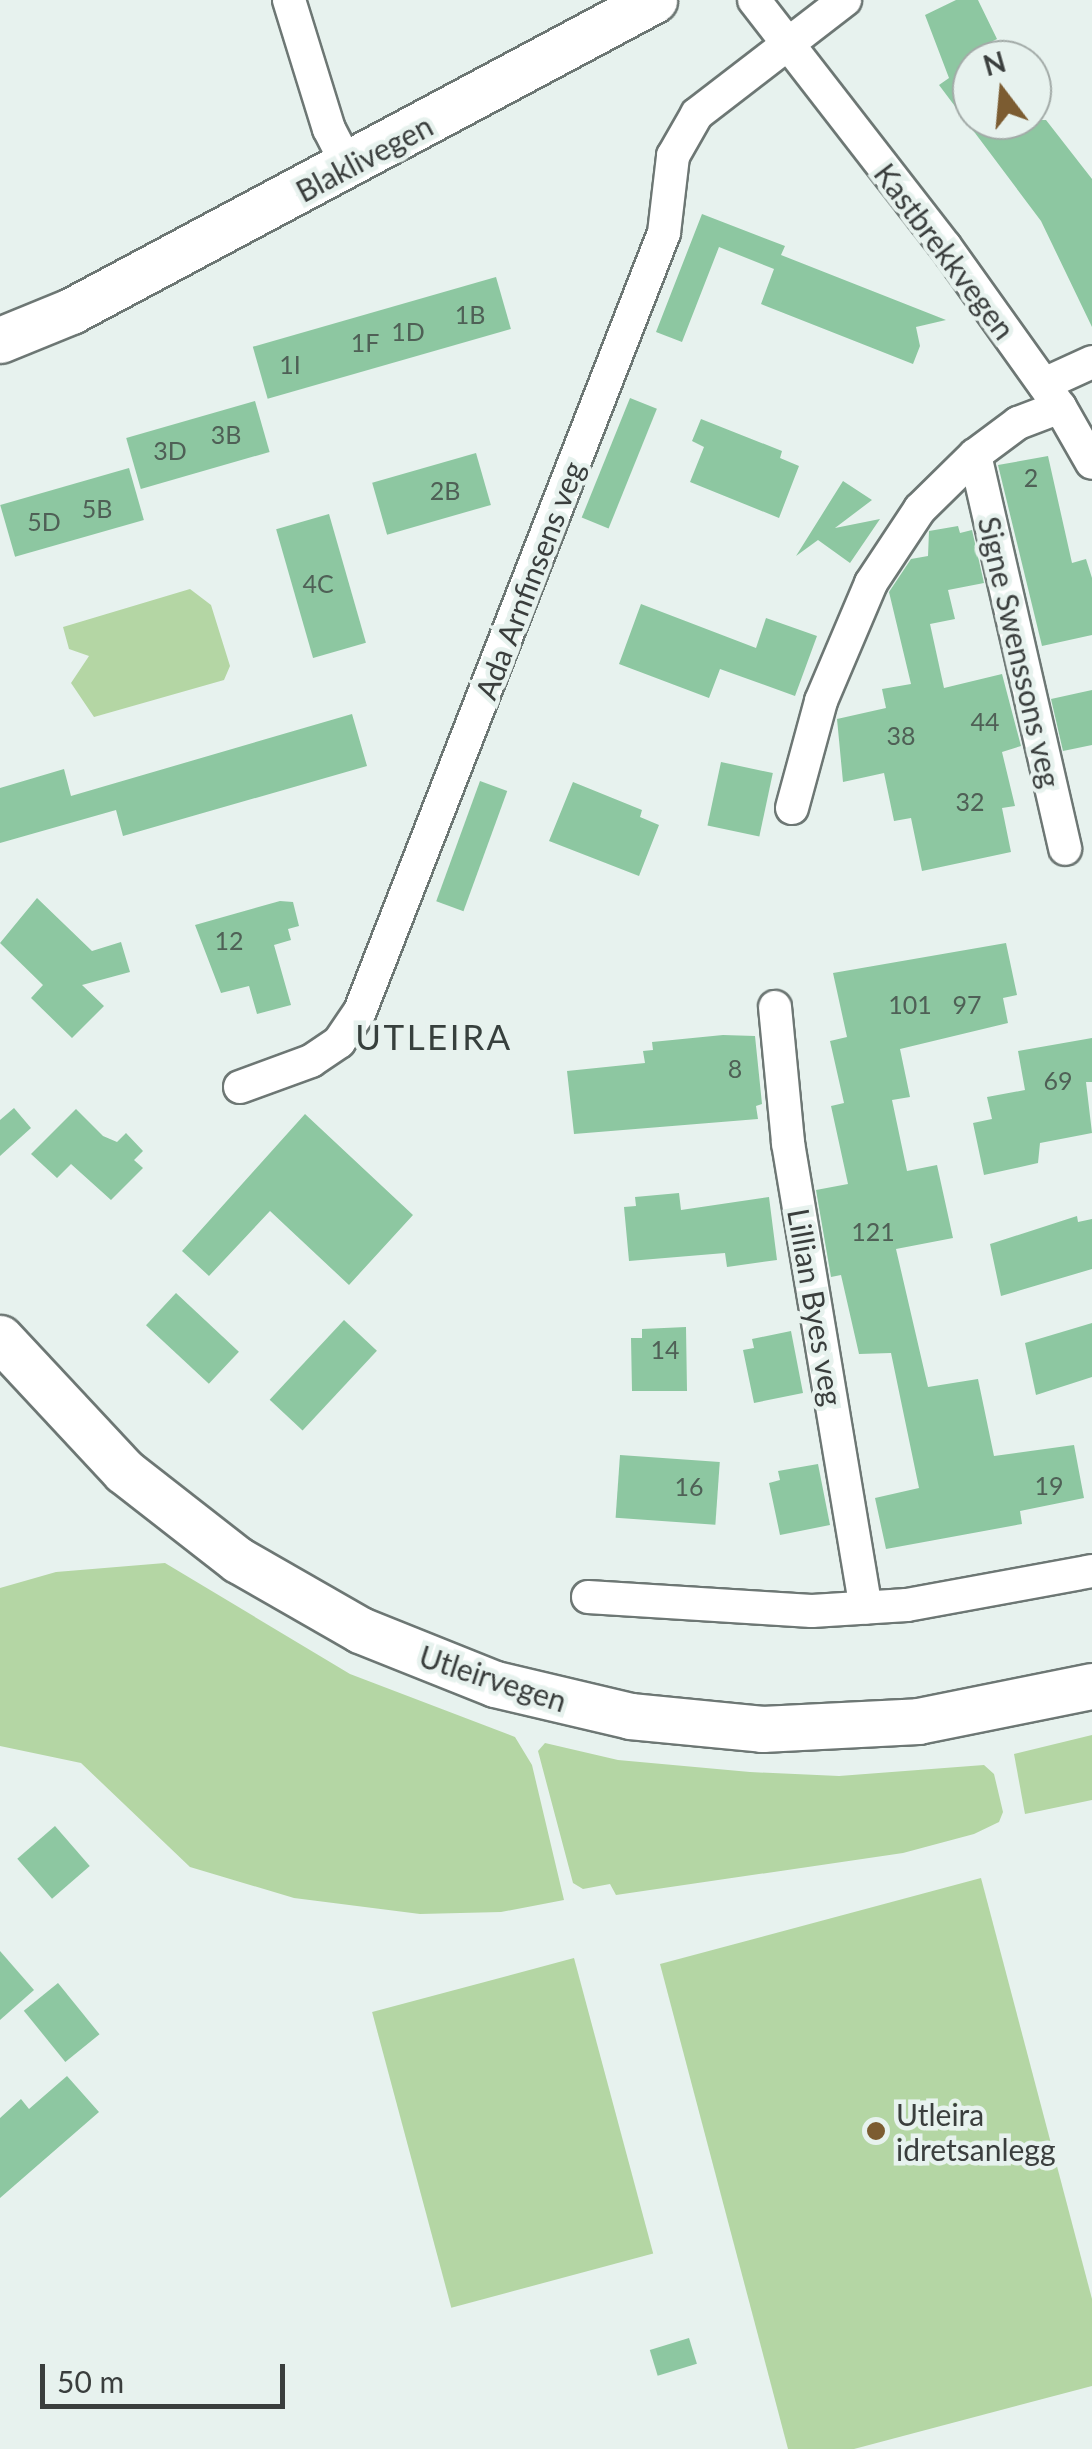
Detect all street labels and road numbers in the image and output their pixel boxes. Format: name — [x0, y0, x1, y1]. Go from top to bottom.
street label: Blaklivegen — [290, 107, 438, 209]
street label: Kastbrekkvegen — [867, 156, 1023, 346]
street label: Ada Arnfinsens veg — [467, 455, 591, 705]
street label: Signe Swenssons veg — [971, 513, 1069, 791]
street label: Lillian Byes veg — [781, 1205, 851, 1409]
street label: Utleirvegen — [415, 1637, 571, 1719]

